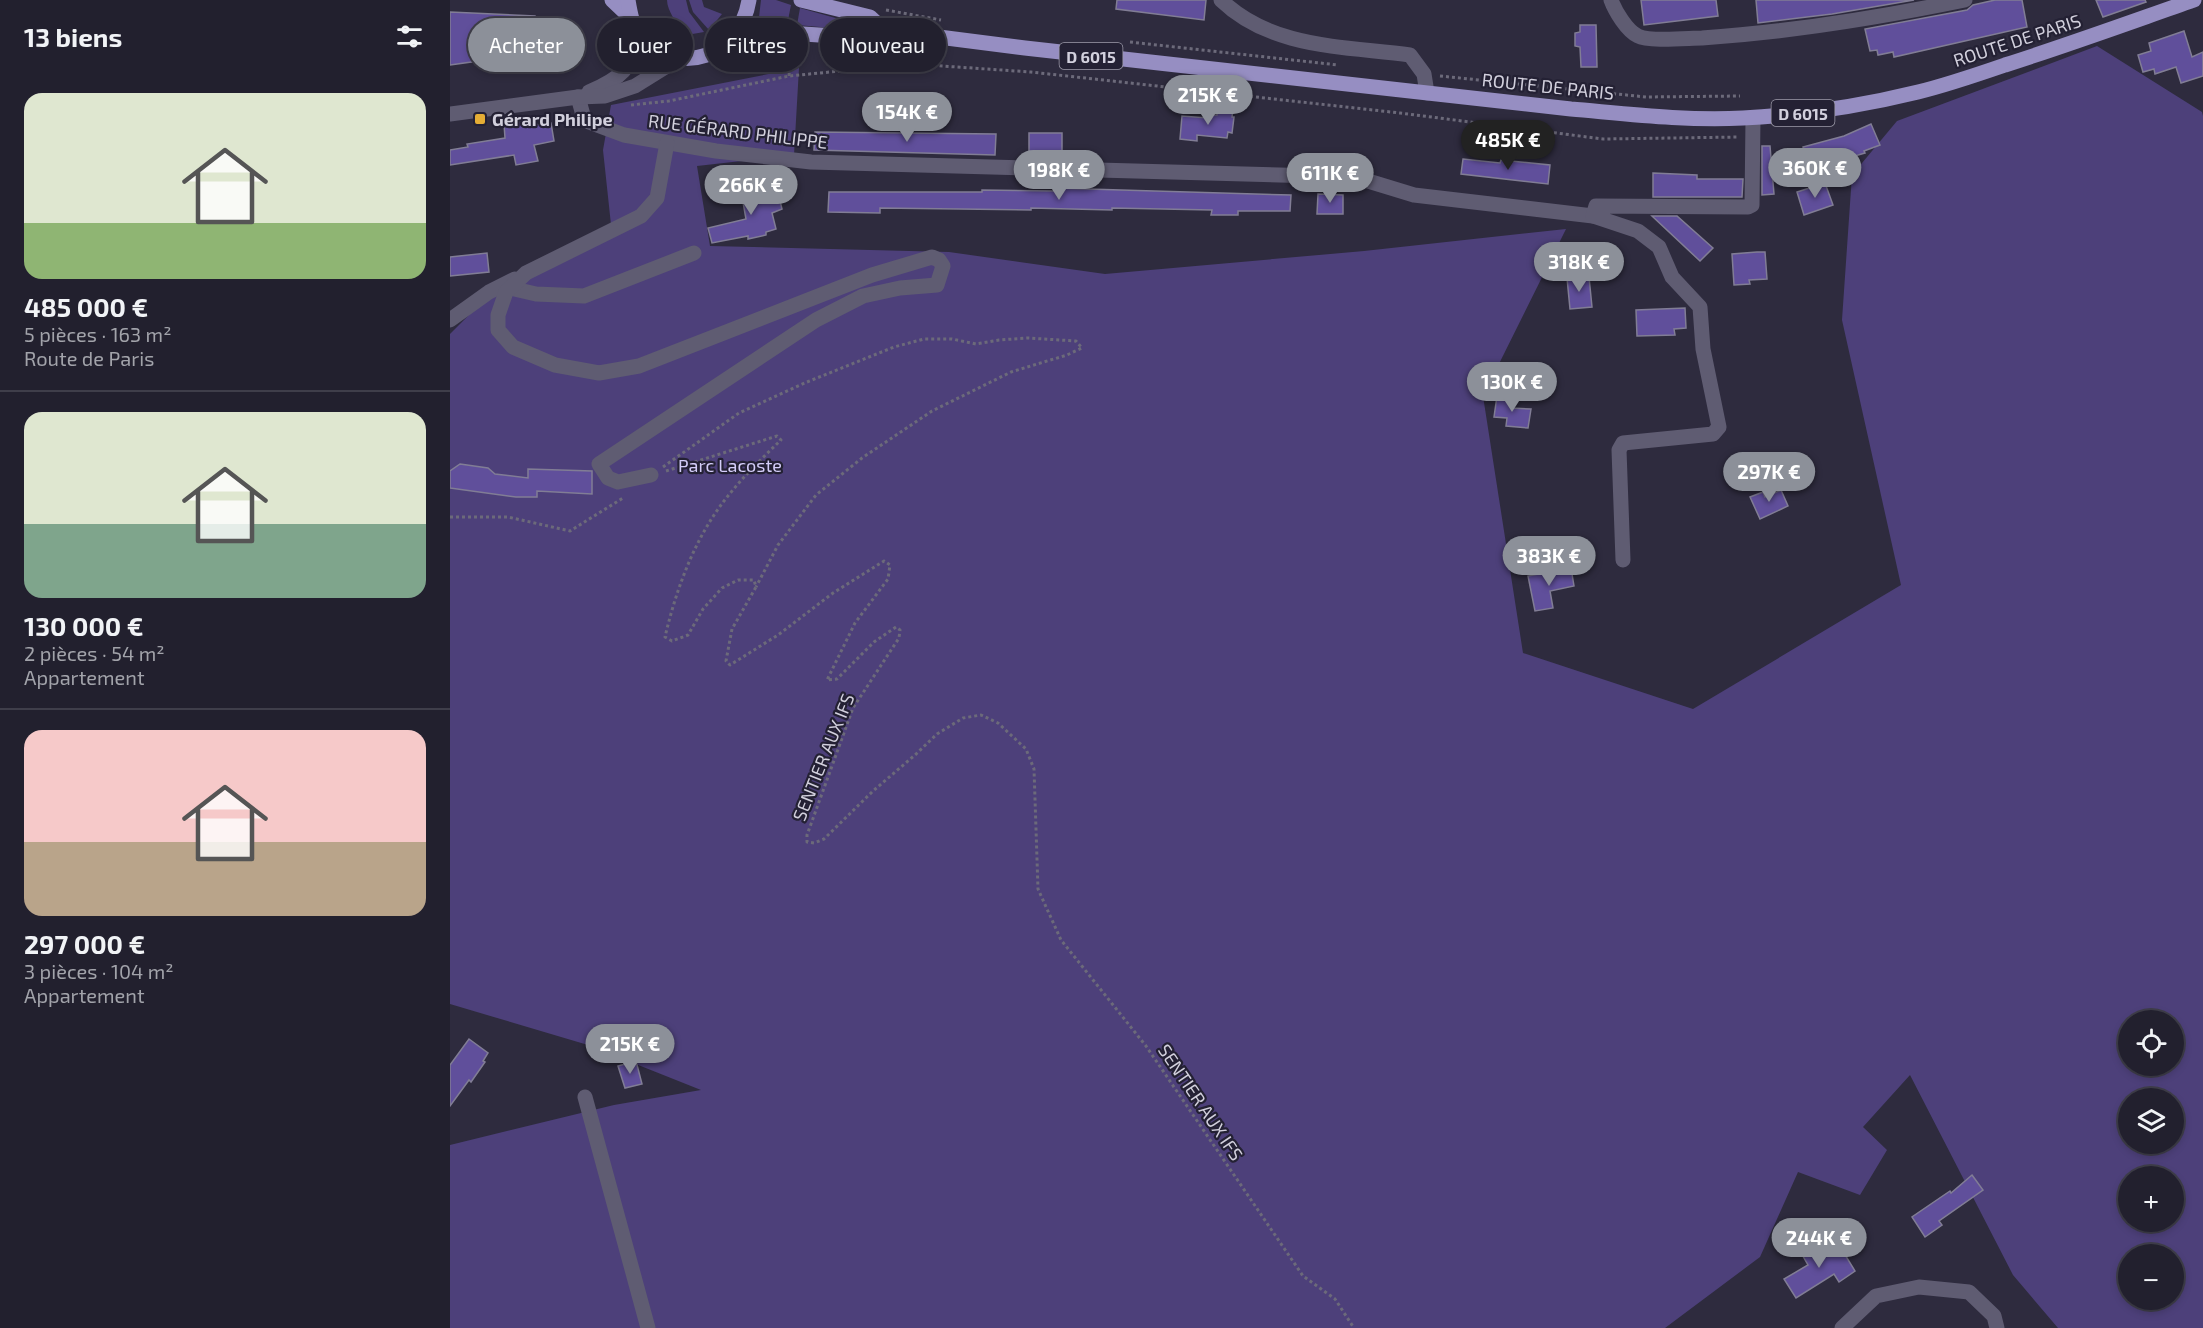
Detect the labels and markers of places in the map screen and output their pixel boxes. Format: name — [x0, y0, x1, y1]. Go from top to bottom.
pin: 215K € — [1159, 75, 1257, 126]
pin: 154K € — [858, 92, 956, 143]
place label: Gérard Philipe — [492, 108, 613, 130]
marker: Gérard Philipe — [473, 112, 487, 126]
pin: 485K € — [1459, 120, 1557, 171]
pin: 360K € — [1766, 148, 1864, 199]
pin: 198K € — [1010, 150, 1108, 201]
pin: 611K € — [1281, 153, 1379, 204]
pin: 266K € — [702, 165, 800, 216]
pin: 318K € — [1530, 242, 1628, 293]
pin: 130K € — [1463, 362, 1561, 413]
pin: 297K € — [1720, 452, 1818, 503]
pin: 383K € — [1500, 536, 1598, 587]
pin: 215K € — [581, 1024, 679, 1075]
pin: 244K € — [1770, 1218, 1868, 1269]

